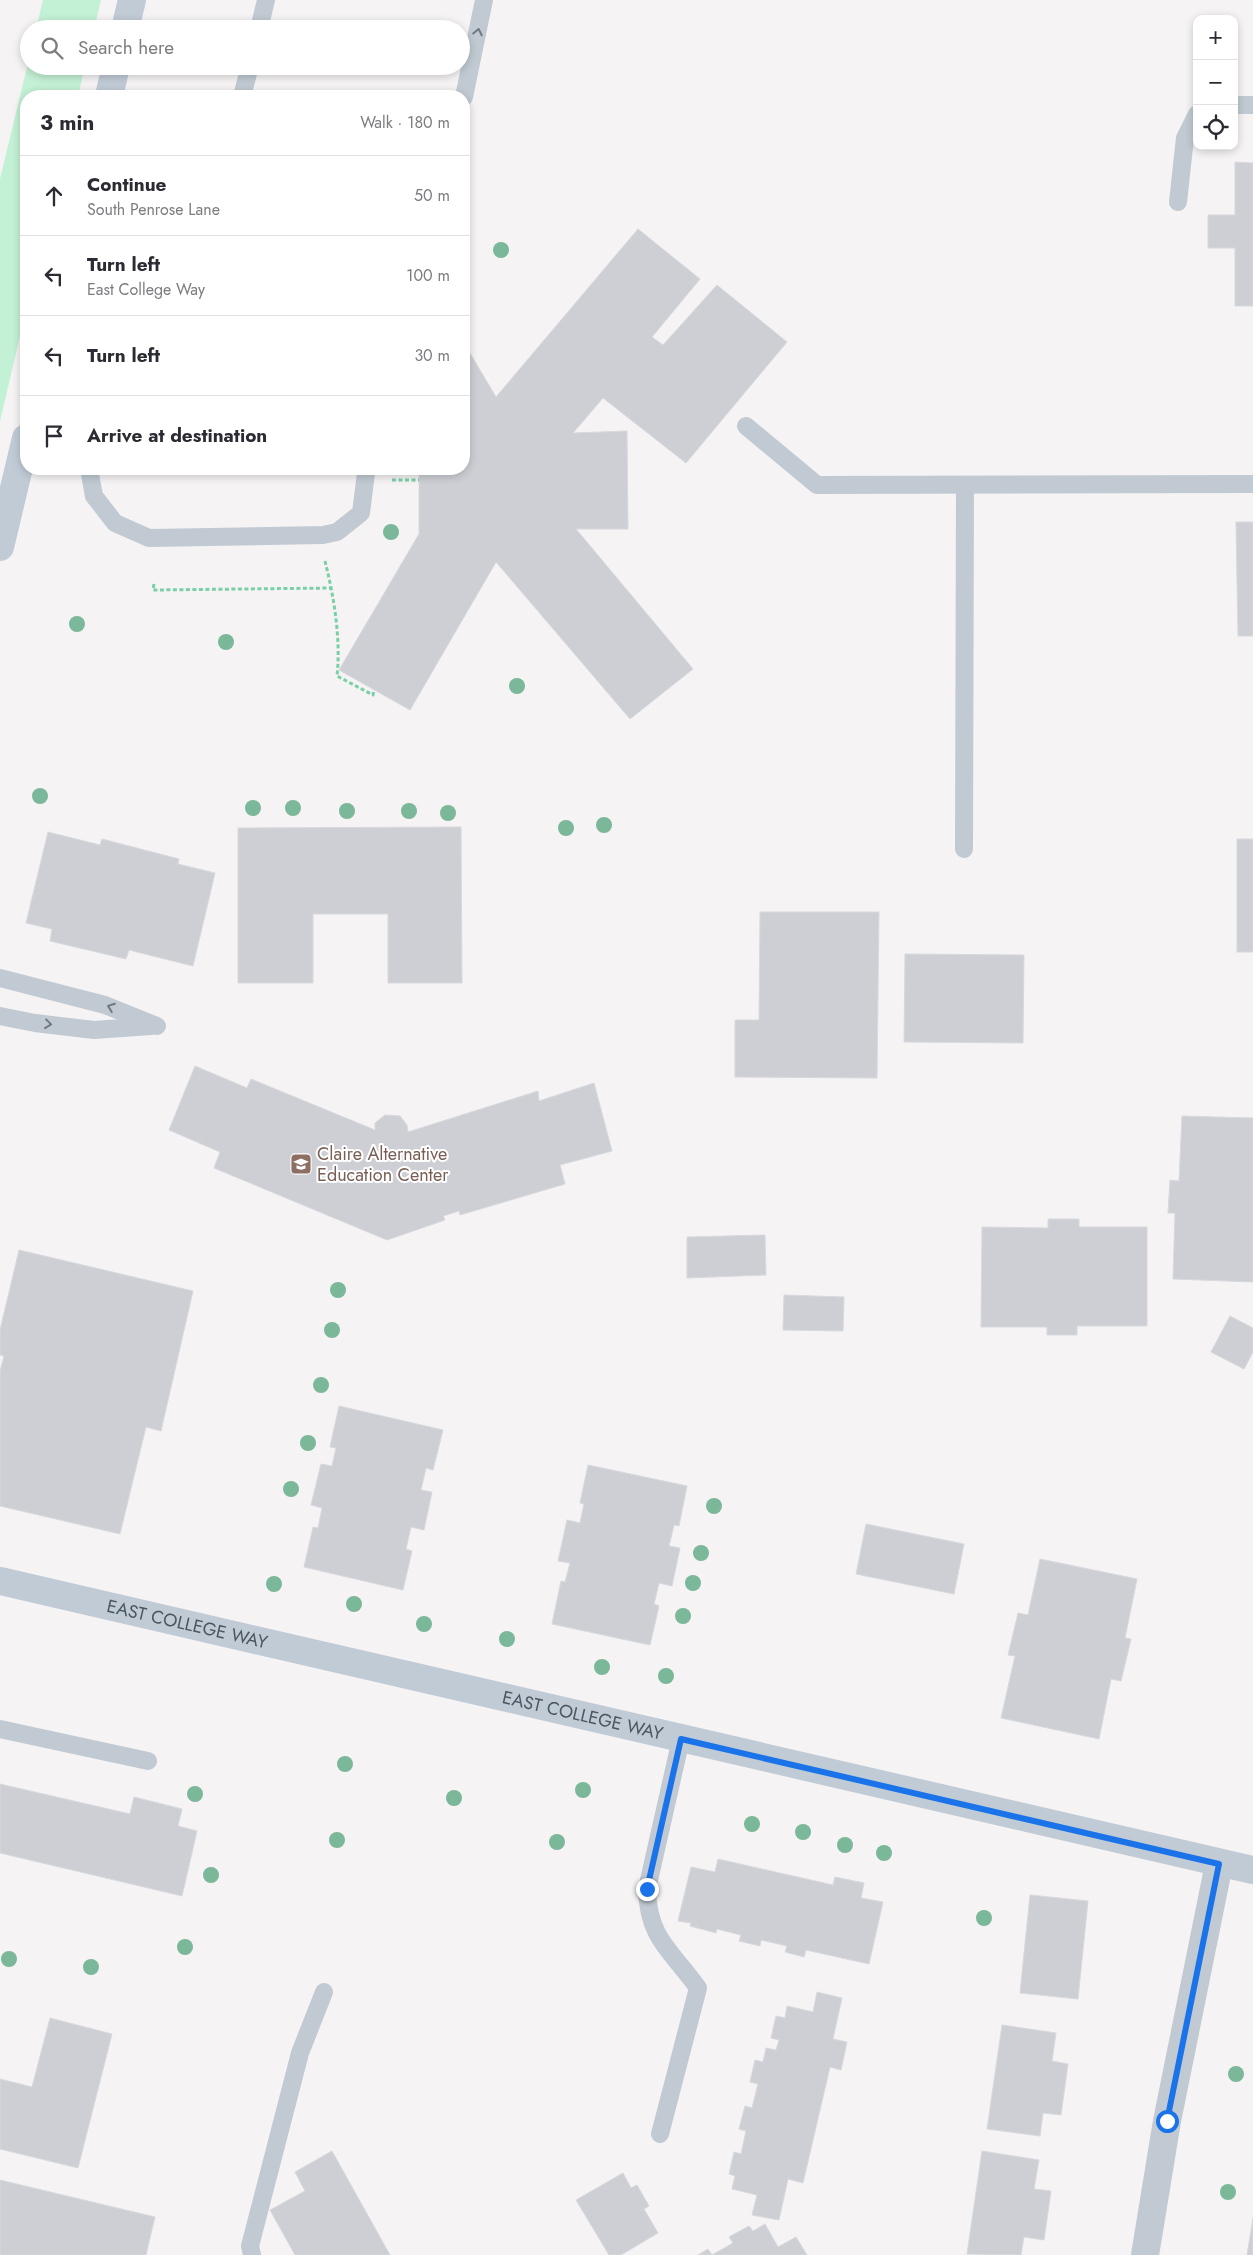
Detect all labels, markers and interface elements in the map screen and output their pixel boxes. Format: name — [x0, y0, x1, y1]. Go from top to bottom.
map controls — [1193, 15, 1238, 150]
button: + — [1193, 15, 1238, 60]
search box — [20, 20, 470, 75]
one-way arrow — [472, 28, 482, 36]
icon: search — [38, 34, 66, 62]
text: Search here — [78, 34, 174, 61]
button: − — [1193, 60, 1238, 105]
button: locate — [1193, 105, 1238, 150]
text: 3 min — [40, 108, 94, 138]
text: Walk · 180 m — [360, 111, 450, 134]
text: Continue — [87, 171, 166, 198]
icon: ahead — [40, 182, 68, 210]
text: 50 m — [414, 184, 450, 207]
text: South Penrose Lane — [87, 198, 220, 221]
text: Turn left — [87, 251, 160, 278]
icon: left — [40, 262, 68, 290]
text: 100 m — [406, 264, 450, 287]
text: East College Way — [87, 278, 205, 301]
icon: left — [40, 342, 68, 370]
text: Turn left — [87, 342, 160, 369]
text: 30 m — [414, 344, 450, 367]
icon: arrive — [40, 422, 68, 450]
text: Arrive at destination — [87, 422, 267, 449]
one-way arrow — [108, 1003, 116, 1013]
one-way arrow — [44, 1018, 52, 1029]
place label: Claire Alternative Education Center — [317, 1141, 449, 1188]
school or university icon: Claire Alternative Education Center — [289, 1152, 313, 1176]
street label: EAST COLLEGE WAY — [104, 1593, 271, 1655]
street label: EAST COLLEGE WAY — [500, 1684, 666, 1747]
route end — [636, 1878, 659, 1901]
route start — [1156, 2110, 1179, 2133]

